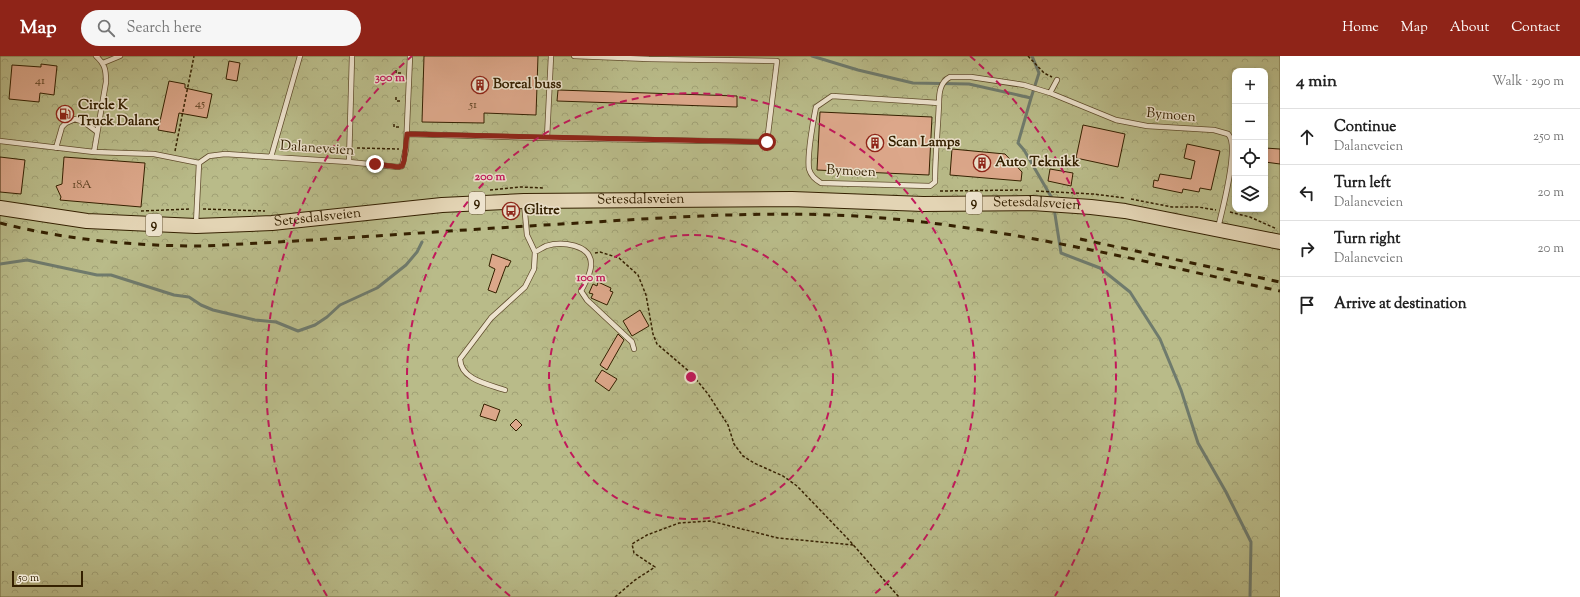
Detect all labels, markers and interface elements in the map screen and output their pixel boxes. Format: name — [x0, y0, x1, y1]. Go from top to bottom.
search box — [81, 10, 361, 46]
text: Map — [20, 15, 57, 42]
icon: search — [95, 17, 117, 39]
text: Search here — [127, 18, 202, 39]
text: Home — [1342, 18, 1379, 38]
text: Map — [1401, 18, 1428, 38]
text: About — [1450, 18, 1489, 38]
text: Contact — [1511, 18, 1560, 38]
map controls — [1232, 68, 1268, 212]
button: + — [1232, 68, 1268, 104]
text: 300 m — [375, 69, 405, 87]
text: 4 min — [1296, 70, 1337, 94]
house number: 41 — [35, 72, 45, 90]
text: Walk · 290 m — [1492, 73, 1564, 91]
building icon: Boreal buss — [470, 75, 490, 95]
place label: Boreal buss — [493, 75, 562, 95]
house number: 45 — [195, 95, 205, 113]
place label: Circle K Truck Dalane — [78, 96, 160, 132]
house number: 51 — [468, 96, 477, 114]
fuel station icon: Circle K Truck Dalane — [55, 104, 75, 124]
street label: Bymoen — [1145, 104, 1197, 128]
button: − — [1232, 104, 1268, 140]
text: Continue — [1334, 117, 1396, 138]
icon: ahead — [1296, 126, 1318, 148]
text: 250 m — [1533, 128, 1564, 146]
route start — [758, 133, 776, 151]
building icon: Scan Lamps — [865, 133, 885, 153]
place label: Scan Lamps — [888, 133, 960, 153]
street label: Dalaneveien — [279, 136, 355, 162]
text: Dalaneveien — [1334, 138, 1403, 156]
button: locate — [1232, 140, 1268, 176]
building icon: Auto Teknikk — [972, 153, 992, 173]
place label: Auto Teknikk — [995, 153, 1080, 173]
route end — [366, 155, 384, 173]
street label: Bymoen — [826, 161, 876, 183]
text: 200 m — [475, 168, 505, 186]
text: Turn left — [1334, 173, 1391, 194]
house number: 18A — [72, 176, 92, 194]
button: layers — [1232, 176, 1268, 212]
icon: left — [1296, 182, 1318, 204]
text: 20 m — [1538, 184, 1564, 202]
street label: Setesdalsveien — [597, 190, 685, 210]
road number: 9 — [469, 192, 485, 214]
road number: 9 — [966, 192, 982, 214]
street label: Setesdalsveien — [993, 193, 1081, 216]
text: Dalaneveien — [1334, 194, 1403, 212]
bus stop icon: Glitre — [501, 201, 521, 221]
place label: Glitre — [524, 201, 560, 221]
street label: Setesdalsveien — [273, 204, 362, 233]
road number: 9 — [146, 214, 162, 236]
text: Turn right — [1334, 229, 1400, 250]
icon: right — [1296, 238, 1318, 260]
text: 20 m — [1538, 240, 1564, 258]
text: Dalaneveien — [1334, 250, 1403, 268]
text: 100 m — [575, 269, 606, 287]
icon: arrive — [1296, 294, 1318, 316]
text: Arrive at destination — [1334, 294, 1467, 315]
centre of rings — [684, 370, 698, 384]
scale bar — [12, 569, 83, 588]
text: 50 m — [18, 570, 39, 586]

